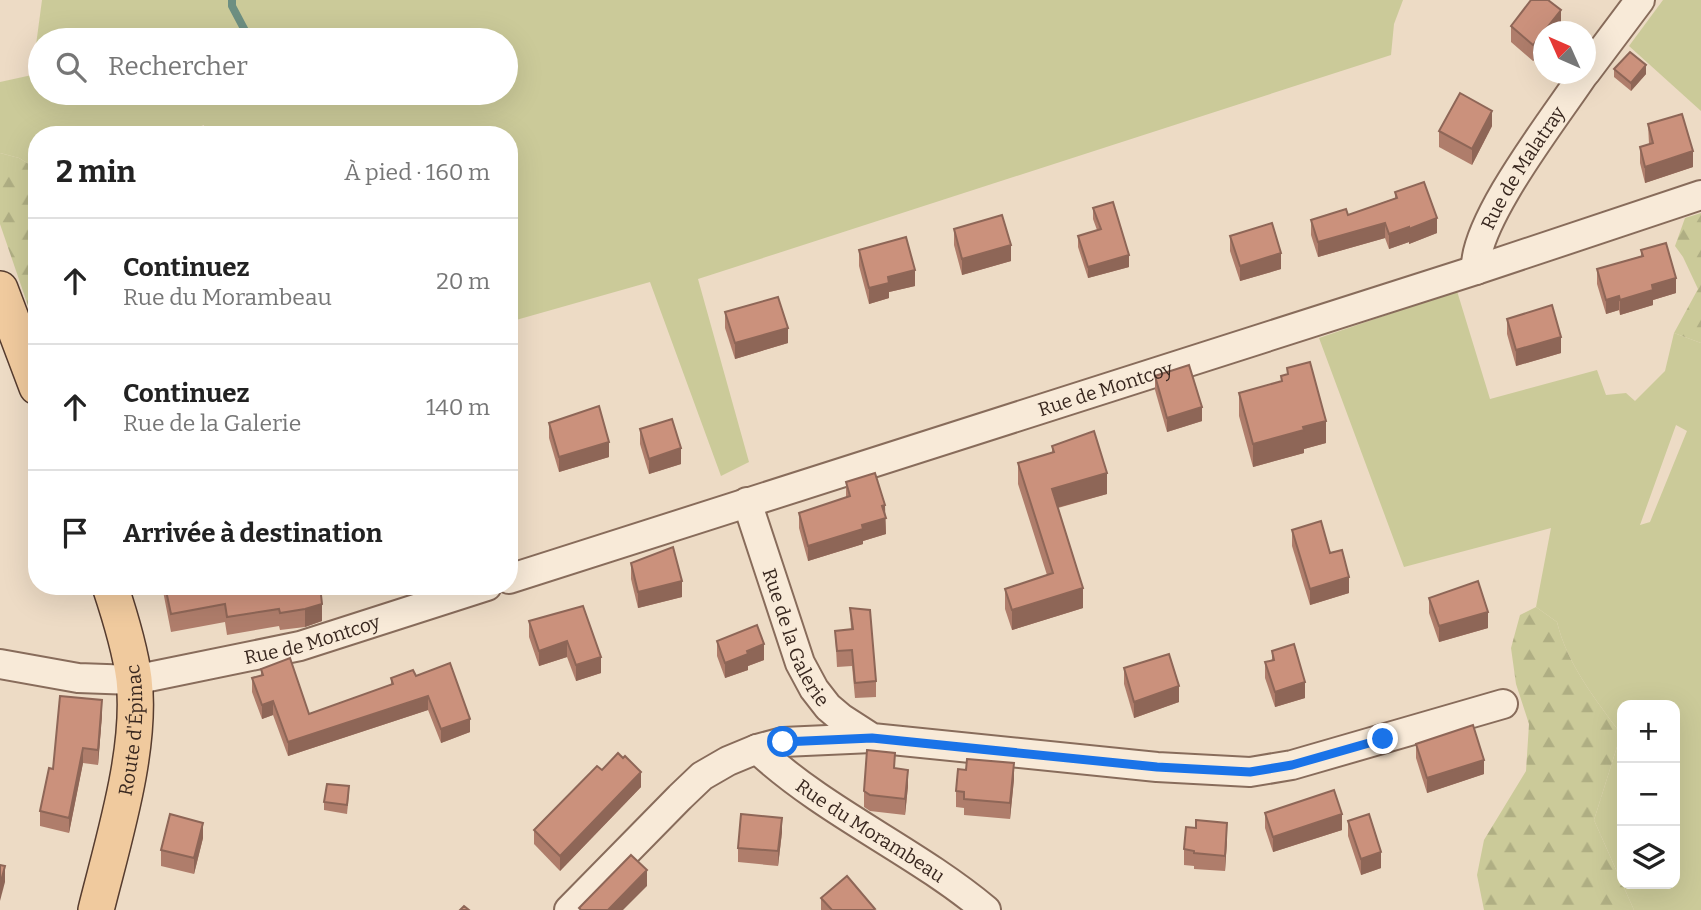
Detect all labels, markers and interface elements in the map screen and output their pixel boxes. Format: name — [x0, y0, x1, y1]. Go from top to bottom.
north arrow — [1533, 21, 1596, 84]
search box — [28, 28, 518, 105]
icon: search — [52, 48, 90, 86]
text: Rechercher — [108, 51, 248, 82]
street label: Rue de Malatray — [1476, 101, 1571, 233]
text: 2 min — [56, 154, 136, 190]
text: À pied · 160 m — [344, 158, 490, 186]
text: Continuez — [123, 252, 250, 283]
icon: ahead — [56, 262, 94, 300]
text: 20 m — [436, 267, 490, 295]
text: Rue du Morambeau — [123, 283, 332, 311]
street label: Rue de Montcoy — [1035, 356, 1176, 421]
text: Continuez — [123, 378, 250, 409]
icon: ahead — [56, 388, 94, 426]
text: 140 m — [426, 393, 490, 421]
text: Rue de la Galerie — [123, 409, 301, 437]
icon: arrive — [56, 514, 94, 552]
text: Arrivée à destination — [123, 518, 382, 549]
street label: Rue de la Galerie — [758, 565, 834, 711]
street label: Rue de Montcoy — [242, 610, 384, 669]
street label: Route d'Épinac — [114, 662, 147, 798]
map controls — [1617, 700, 1680, 889]
button: + — [1617, 700, 1680, 763]
route end — [1367, 723, 1398, 754]
route start — [767, 726, 798, 757]
button: − — [1617, 763, 1680, 826]
street label: Rue du Morambeau — [791, 774, 949, 888]
button: layers — [1617, 826, 1680, 889]

